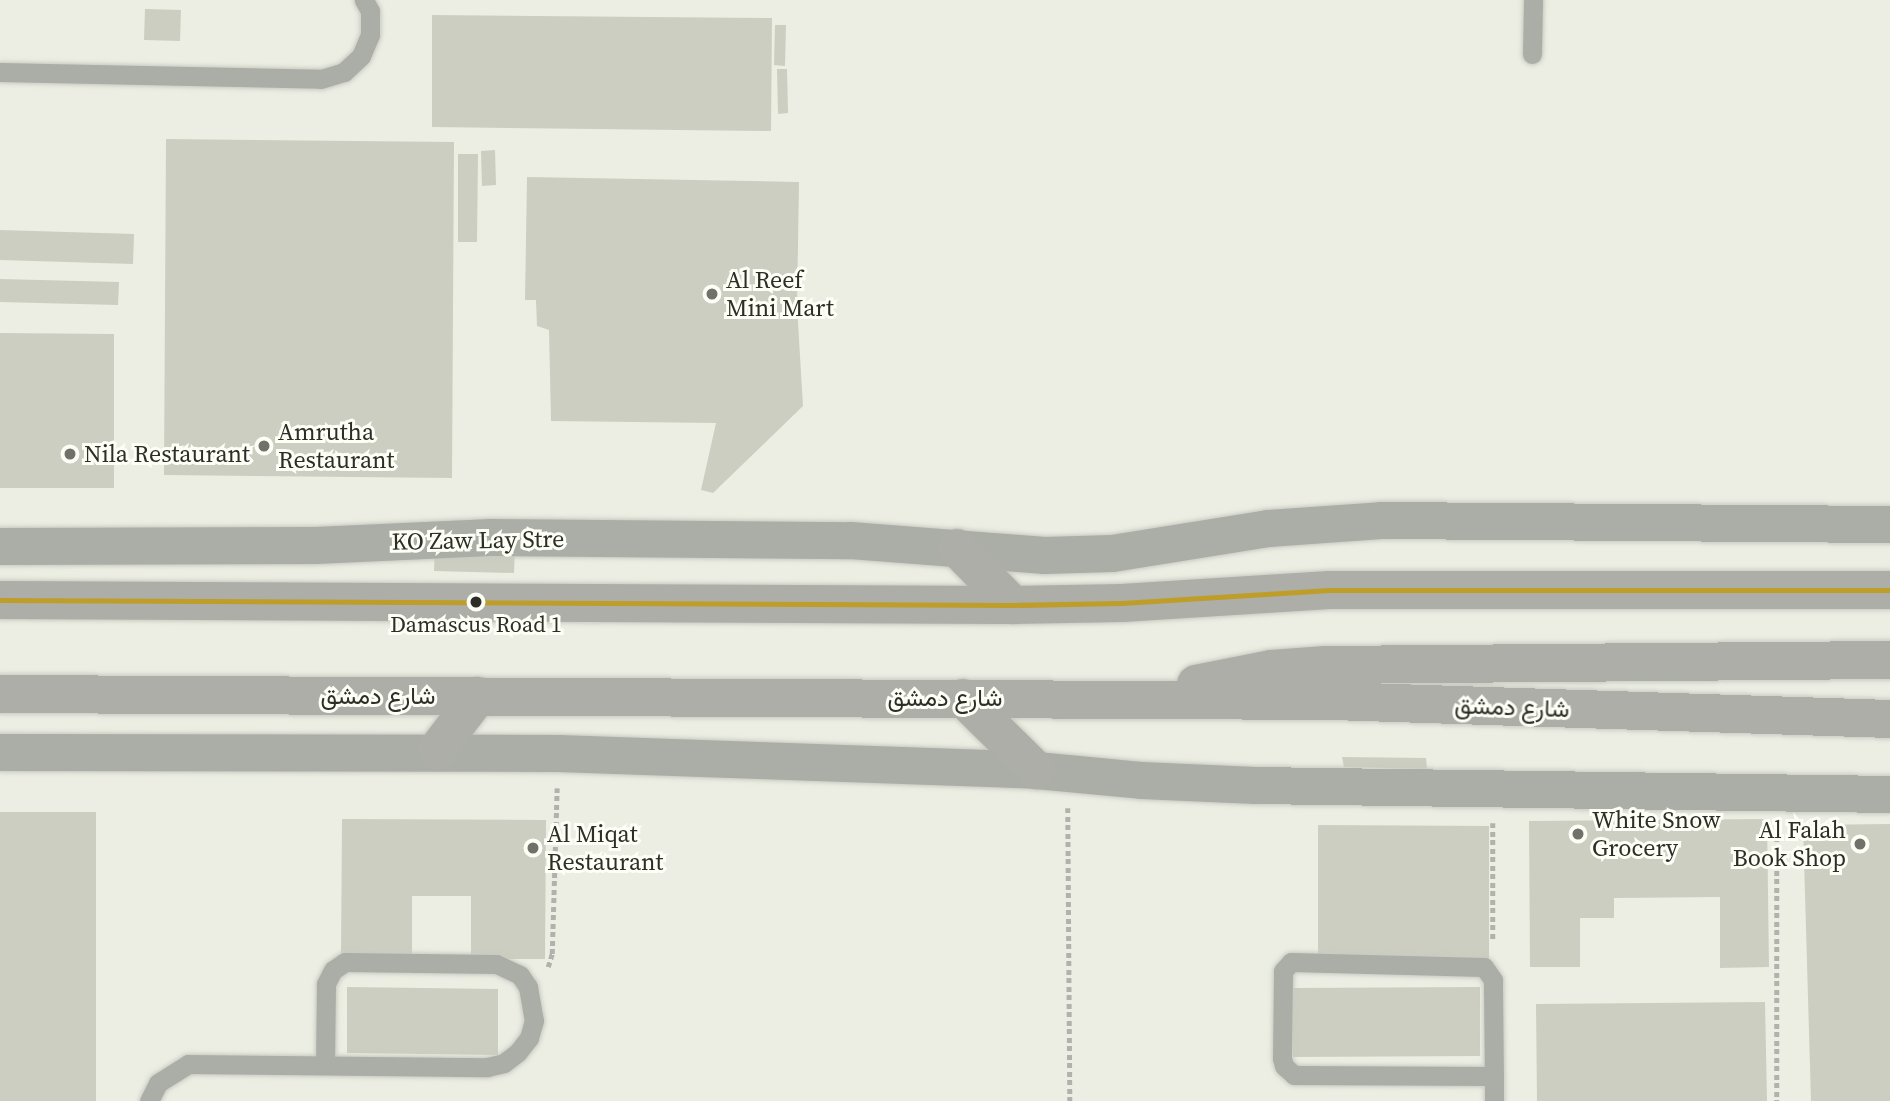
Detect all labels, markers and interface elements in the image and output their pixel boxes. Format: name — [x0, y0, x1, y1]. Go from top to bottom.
place label: Al Reef Mini Mart — [726, 266, 834, 322]
marker: Al Reef Mini Mart — [704, 286, 720, 302]
place label: Amrutha Restaurant — [278, 418, 394, 474]
marker: Amrutha Restaurant — [256, 438, 272, 454]
place label: Nila Restaurant — [84, 440, 250, 468]
marker: Nila Restaurant — [62, 446, 78, 462]
street label: KO Zaw Lay Stre — [391, 524, 565, 556]
marker: Damascus Road 1 — [469, 595, 483, 609]
place label: Damascus Road 1 — [390, 612, 562, 638]
street label: شارع دمشق — [321, 682, 435, 710]
street label: شارع دمشق — [888, 684, 1002, 712]
street label: شارع دمشق — [1454, 691, 1570, 723]
place label: White Snow Grocery — [1592, 806, 1721, 862]
place label: Al Falah Book Shop — [1733, 816, 1846, 872]
place label: Al Miqat Restaurant — [547, 820, 663, 876]
marker: White Snow Grocery — [1570, 826, 1586, 842]
marker: Al Falah Book Shop — [1852, 836, 1868, 852]
marker: Al Miqat Restaurant — [525, 840, 541, 856]

